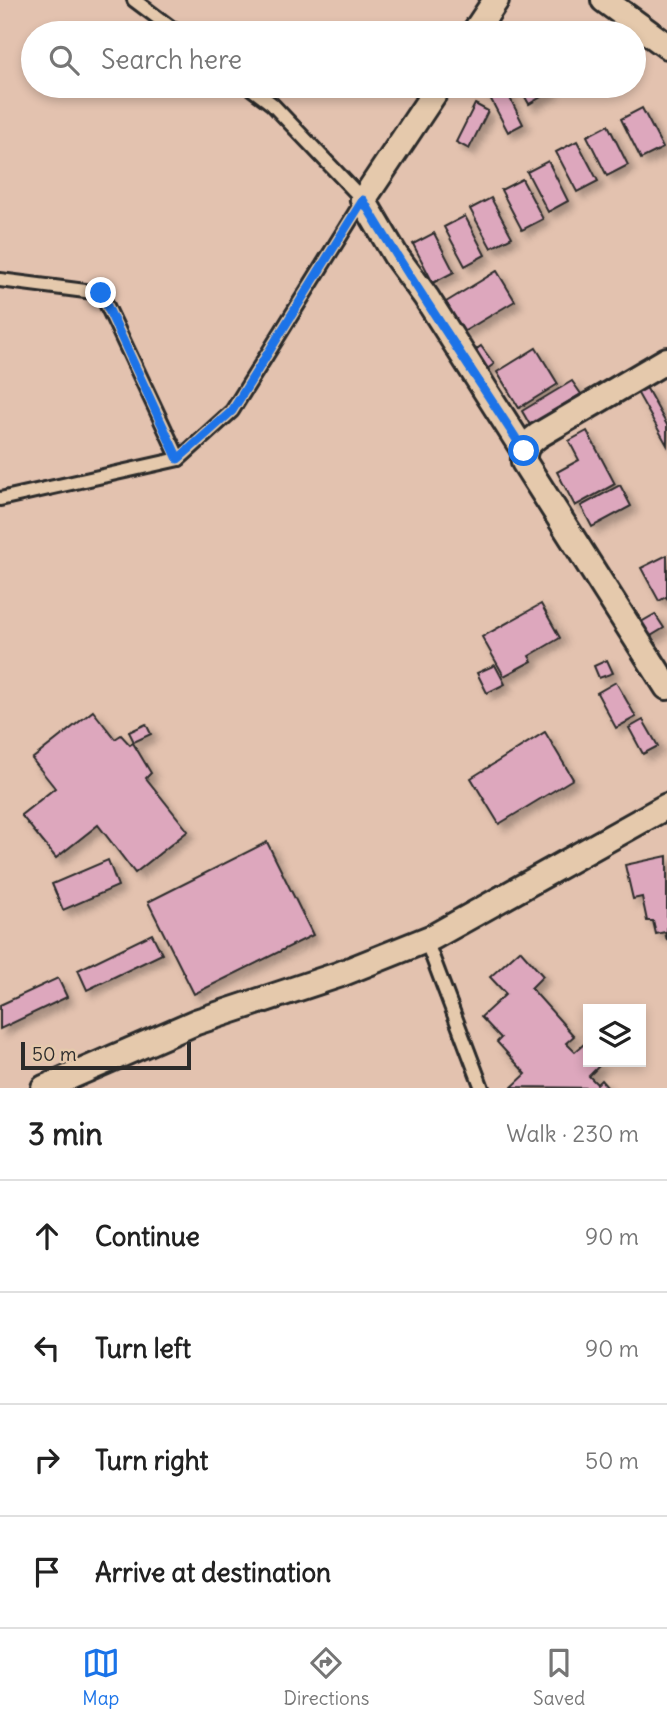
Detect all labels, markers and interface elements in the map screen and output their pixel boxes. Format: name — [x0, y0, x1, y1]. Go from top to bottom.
search box — [21, 21, 646, 98]
icon: search — [45, 41, 83, 79]
text: Search here — [101, 43, 242, 76]
route end — [85, 277, 116, 308]
route start — [508, 435, 539, 466]
map controls — [583, 1004, 646, 1067]
button: layers — [583, 1004, 646, 1067]
scale bar — [21, 1039, 191, 1071]
text: 50 m — [32, 1042, 77, 1066]
text: 3 min — [28, 1115, 103, 1153]
text: Walk · 230 m — [506, 1119, 639, 1148]
icon: ahead — [28, 1217, 66, 1255]
text: Continue — [95, 1220, 200, 1253]
text: 90 m — [585, 1222, 639, 1251]
icon: left — [28, 1329, 66, 1367]
text: Turn left — [95, 1332, 191, 1365]
text: 90 m — [585, 1334, 639, 1363]
icon: right — [28, 1441, 66, 1479]
text: Turn right — [95, 1444, 208, 1477]
text: 50 m — [585, 1446, 639, 1475]
icon: arrive — [28, 1553, 66, 1591]
text: Arrive at destination — [95, 1556, 331, 1589]
tab: Map — [82, 1644, 120, 1710]
tab: Directions — [284, 1644, 369, 1710]
tab: Saved — [533, 1644, 585, 1710]

